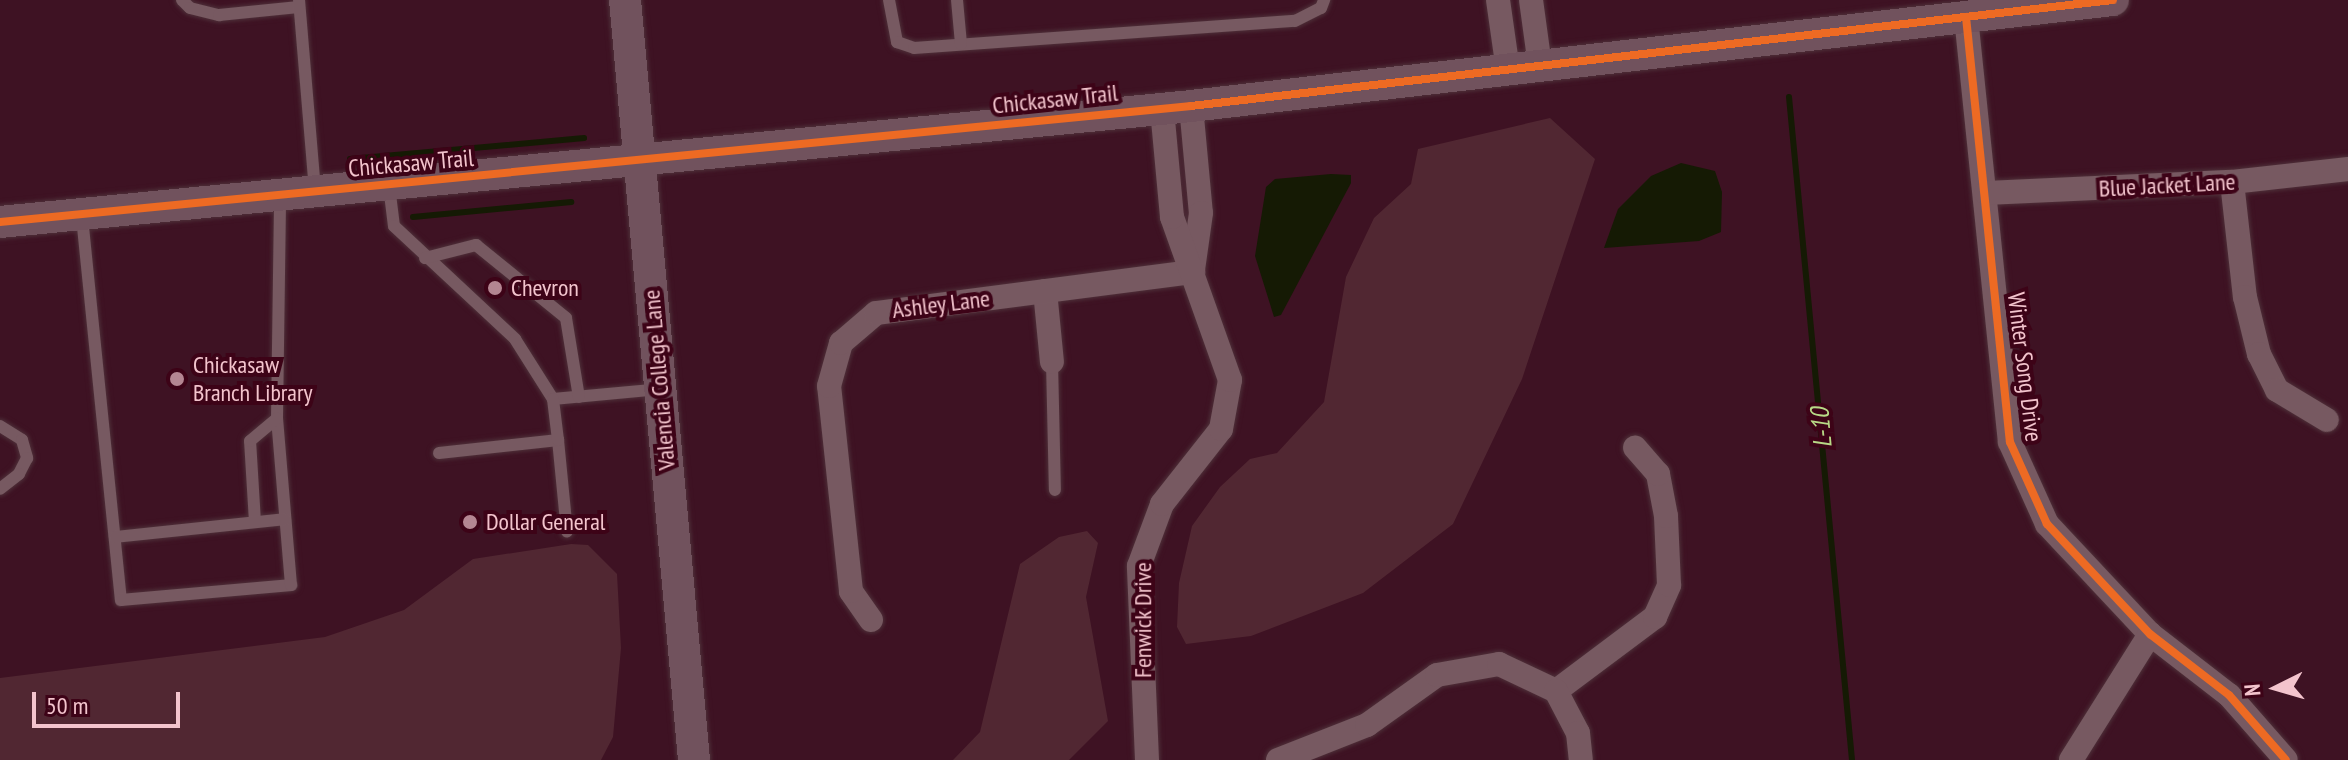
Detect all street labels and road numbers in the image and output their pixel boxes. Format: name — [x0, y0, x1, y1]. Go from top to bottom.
street label: Chickasaw Trail — [990, 78, 1120, 120]
street label: Chickasaw Trail — [347, 143, 475, 183]
street label: Blue Jacket Lane — [2098, 167, 2236, 203]
street label: Ashley Lane — [890, 284, 992, 324]
street label: Valencia College Lane — [637, 289, 681, 471]
street label: Winter Song Drive — [2002, 291, 2048, 443]
street label: Fenwick Drive — [1129, 562, 1157, 678]

